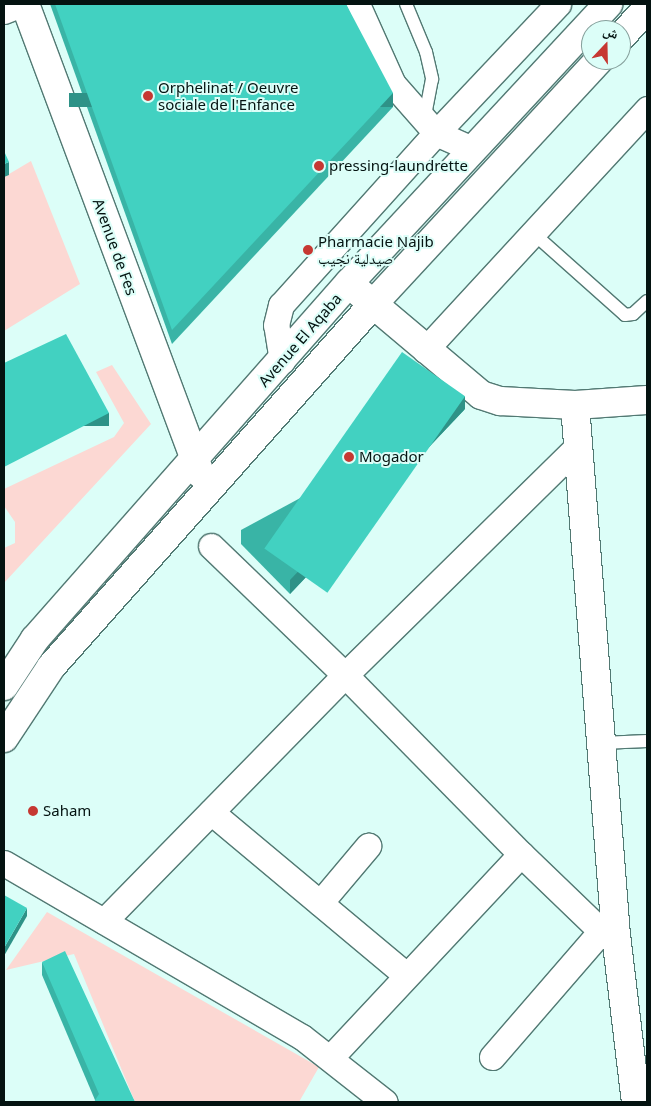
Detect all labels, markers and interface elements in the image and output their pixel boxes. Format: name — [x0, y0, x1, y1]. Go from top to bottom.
north arrow — [581, 20, 631, 70]
text: ش — [601, 20, 622, 43]
place label: Orphelinat / Oeuvre sociale de l'Enfance — [158, 78, 299, 113]
marker: Orphelinat / Oeuvre sociale de l'Enfance — [142, 90, 154, 102]
place label: pressing-laundrette — [329, 157, 468, 175]
marker: pressing-laundrette — [313, 160, 325, 172]
street label: Avenue de Fes — [89, 196, 141, 298]
place label: Pharmacie Najib صيدلية نجيب — [318, 232, 434, 267]
marker: Pharmacie Najib صيدلية نجيب — [302, 244, 314, 256]
street label: Avenue El Aqaba — [255, 290, 345, 390]
place label: Mogador — [359, 448, 424, 466]
marker: Mogador — [343, 451, 355, 463]
place label: Saham — [43, 802, 91, 820]
marker: Saham — [27, 805, 39, 817]

